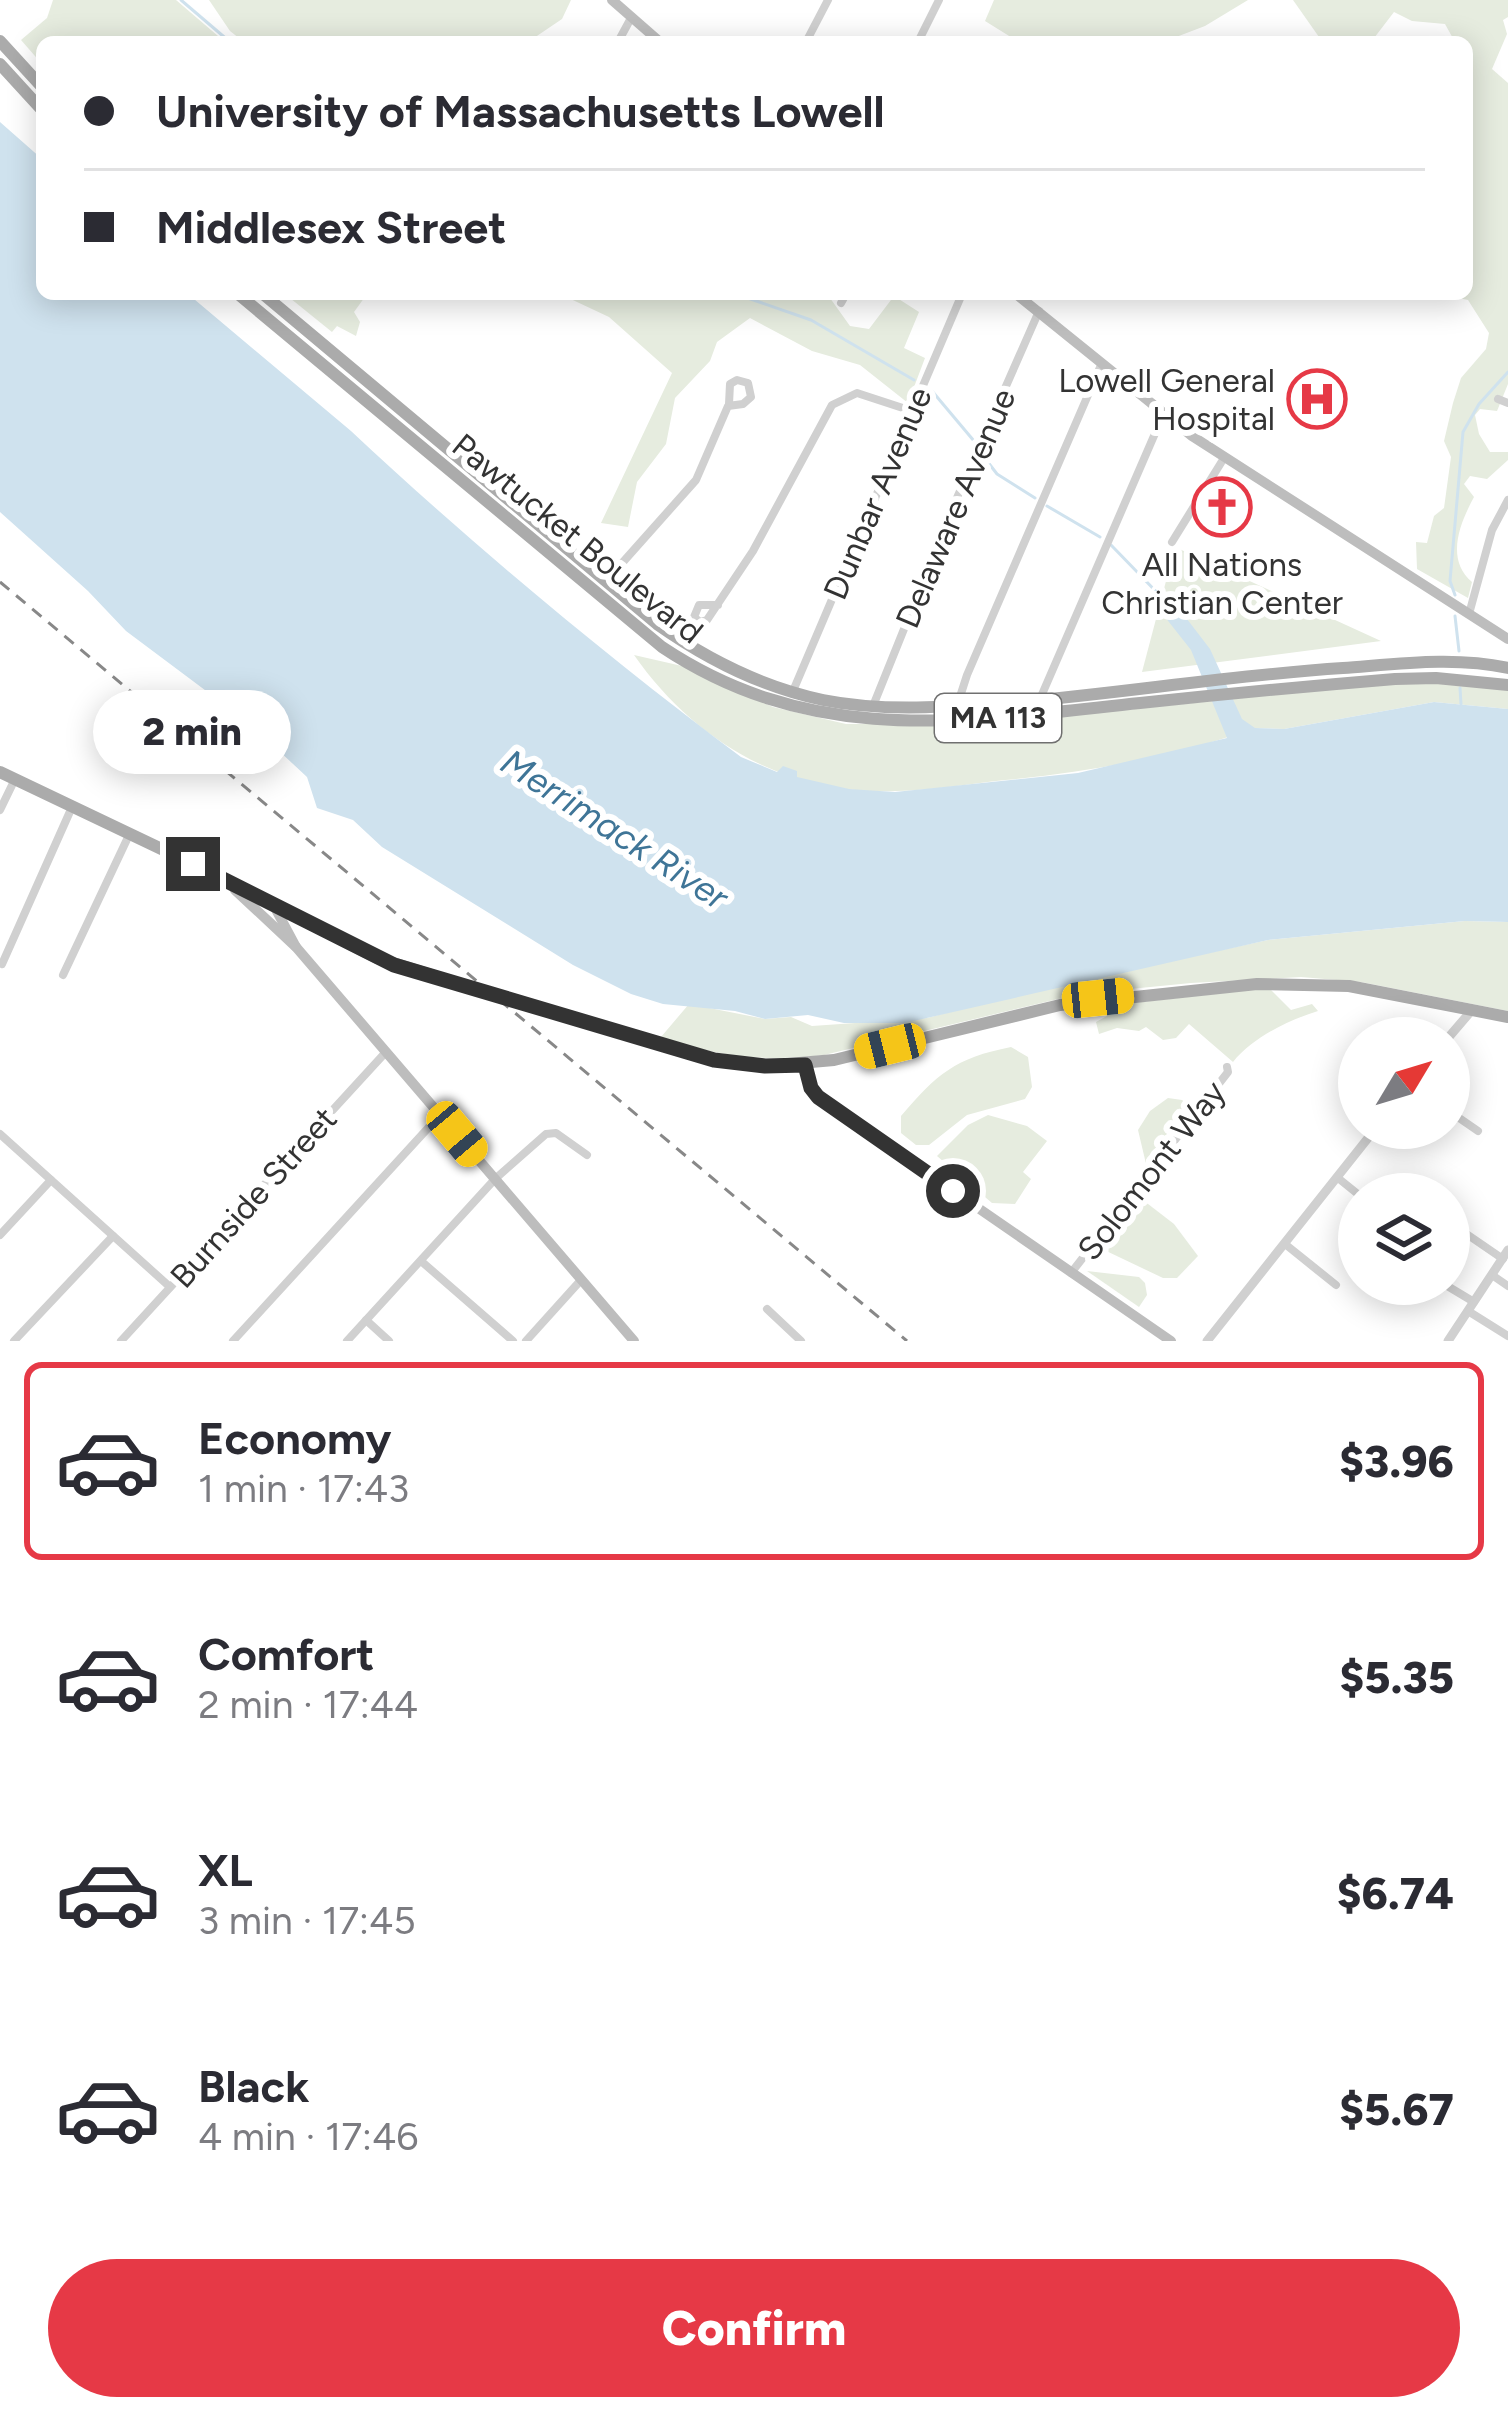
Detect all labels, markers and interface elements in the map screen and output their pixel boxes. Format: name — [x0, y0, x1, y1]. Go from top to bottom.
text: University of Massachusetts Lowell — [156, 84, 885, 138]
text: Middlesex Street — [156, 200, 506, 254]
place label: Lowell General Hospital — [1058, 361, 1275, 438]
hospital icon: Lowell General Hospital — [1286, 368, 1348, 430]
street label: Dunbar Avenue — [815, 381, 940, 605]
street label: Delaware Avenue — [888, 383, 1023, 634]
street label: Pawtucket Boulevard — [445, 425, 711, 651]
church icon: All Nations Christian Center — [1191, 476, 1253, 538]
place label: All Nations Christian Center — [1101, 545, 1343, 622]
callout: 2 min — [94, 690, 292, 774]
road number: MA 113 — [935, 694, 1061, 742]
text: 2 min — [142, 708, 242, 755]
water label: Merrimack River — [493, 740, 738, 920]
route end — [166, 837, 220, 891]
car — [1060, 976, 1136, 1020]
north arrow — [1338, 1017, 1470, 1149]
map controls — [1338, 1017, 1470, 1305]
car — [851, 1020, 929, 1072]
street label: Solomont Way — [1069, 1073, 1234, 1268]
car — [420, 1095, 494, 1173]
street label: Burnside Street — [162, 1099, 345, 1296]
route start — [926, 1164, 980, 1218]
button: layers — [1338, 1173, 1470, 1305]
icon: car — [54, 1407, 162, 1515]
text: Economy — [198, 1411, 391, 1465]
text: $3.96 — [1339, 1434, 1454, 1488]
text: 1 min · 17:43 — [198, 1465, 409, 1512]
icon: car — [54, 1623, 162, 1731]
text: Comfort — [198, 1627, 374, 1681]
text: $5.35 — [1339, 1650, 1454, 1704]
text: 2 min · 17:44 — [198, 1681, 418, 1728]
icon: car — [54, 1839, 162, 1947]
text: XL — [198, 1843, 253, 1897]
text: $6.74 — [1337, 1866, 1454, 1920]
text: 3 min · 17:45 — [198, 1897, 416, 1944]
icon: car — [54, 2055, 162, 2163]
text: Black — [198, 2059, 309, 2113]
text: $5.67 — [1339, 2082, 1454, 2136]
text: 4 min · 17:46 — [198, 2113, 418, 2160]
button: Confirm — [48, 2259, 1460, 2397]

